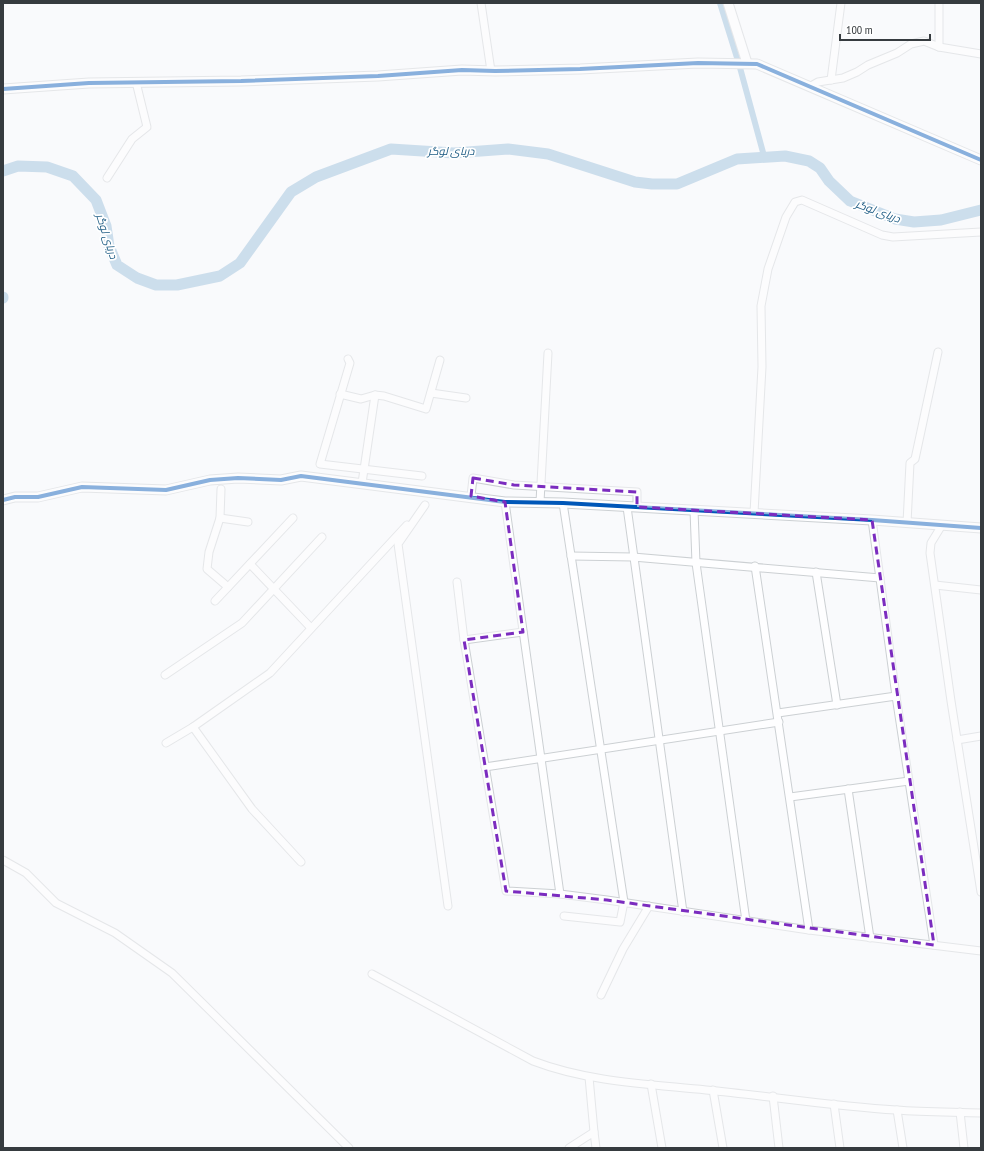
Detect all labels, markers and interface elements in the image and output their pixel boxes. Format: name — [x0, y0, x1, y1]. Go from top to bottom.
scale bar — [840, 16, 930, 42]
text: 100 m — [846, 22, 873, 37]
water label: دریای لوگر — [426, 144, 475, 158]
water label: دریای لوگر — [852, 196, 903, 226]
water label: دریای لوگر — [93, 210, 121, 261]

